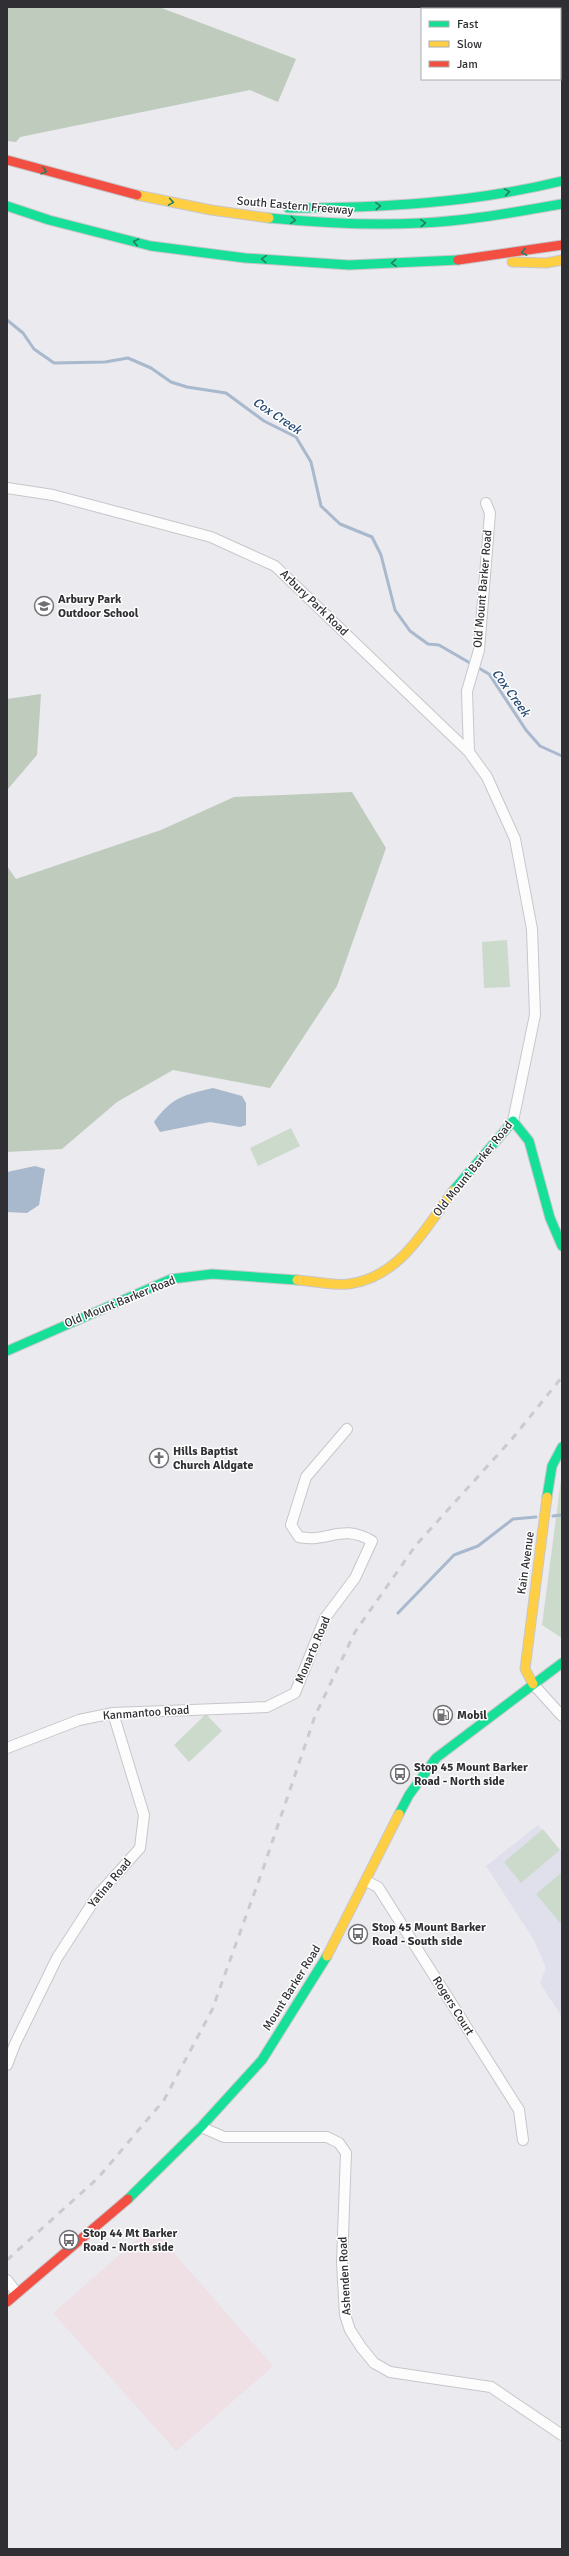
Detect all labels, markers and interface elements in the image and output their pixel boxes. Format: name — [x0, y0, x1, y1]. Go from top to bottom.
legend — [421, 8, 561, 80]
text: Fast — [457, 17, 478, 32]
text: Slow — [457, 37, 482, 52]
text: Jam — [457, 57, 478, 72]
one-way arrow — [41, 166, 48, 175]
one-way arrow — [504, 188, 510, 197]
street label: South Eastern Freeway — [236, 193, 354, 219]
one-way arrow — [167, 197, 174, 206]
one-way arrow — [375, 201, 381, 210]
one-way arrow — [290, 215, 296, 224]
one-way arrow — [420, 218, 426, 227]
one-way arrow — [133, 238, 140, 247]
one-way arrow — [520, 247, 527, 255]
one-way arrow — [261, 254, 268, 263]
one-way arrow — [391, 258, 397, 267]
water label: Cox Creek — [250, 394, 306, 439]
street label: Old Mount Barker Road — [470, 529, 496, 649]
street label: Arbury Park Road — [277, 567, 351, 639]
place label: Arbury Park Outdoor School — [58, 592, 139, 621]
school or university icon: Arbury Park Outdoor School — [33, 595, 55, 617]
water label: Cox Creek — [488, 666, 535, 721]
street label: Old Mount Barker Road — [430, 1118, 516, 1220]
street label: Old Mount Barker Road — [62, 1273, 178, 1331]
place label: Hills Baptist Church Aldgate — [173, 1444, 253, 1473]
church icon: Hills Baptist Church Aldgate — [148, 1447, 170, 1469]
street label: Kain Avenue — [514, 1531, 538, 1595]
street label: Monarto Road — [292, 1614, 334, 1686]
street label: Kanmantoo Road — [102, 1702, 190, 1724]
fuel station icon: Mobil — [432, 1704, 454, 1726]
place label: Mobil — [457, 1708, 487, 1723]
place label: Stop 45 Mount Barker Road - North side — [414, 1760, 528, 1789]
bus stop icon: Stop 45 Mount Barker Road - North side — [389, 1763, 411, 1785]
street label: Yatina Road — [85, 1855, 135, 1911]
place label: Stop 45 Mount Barker Road - South side — [372, 1920, 486, 1949]
bus stop icon: Stop 45 Mount Barker Road - South side — [347, 1923, 369, 1945]
street label: Mount Barker Road — [260, 1942, 324, 2034]
street label: Rogers Court — [429, 1974, 477, 2038]
place label: Stop 44 Mt Barker Road - North side — [83, 2226, 178, 2255]
bus stop icon: Stop 44 Mt Barker Road - North side — [58, 2229, 80, 2251]
street label: Ashenden Road — [335, 2236, 355, 2316]

